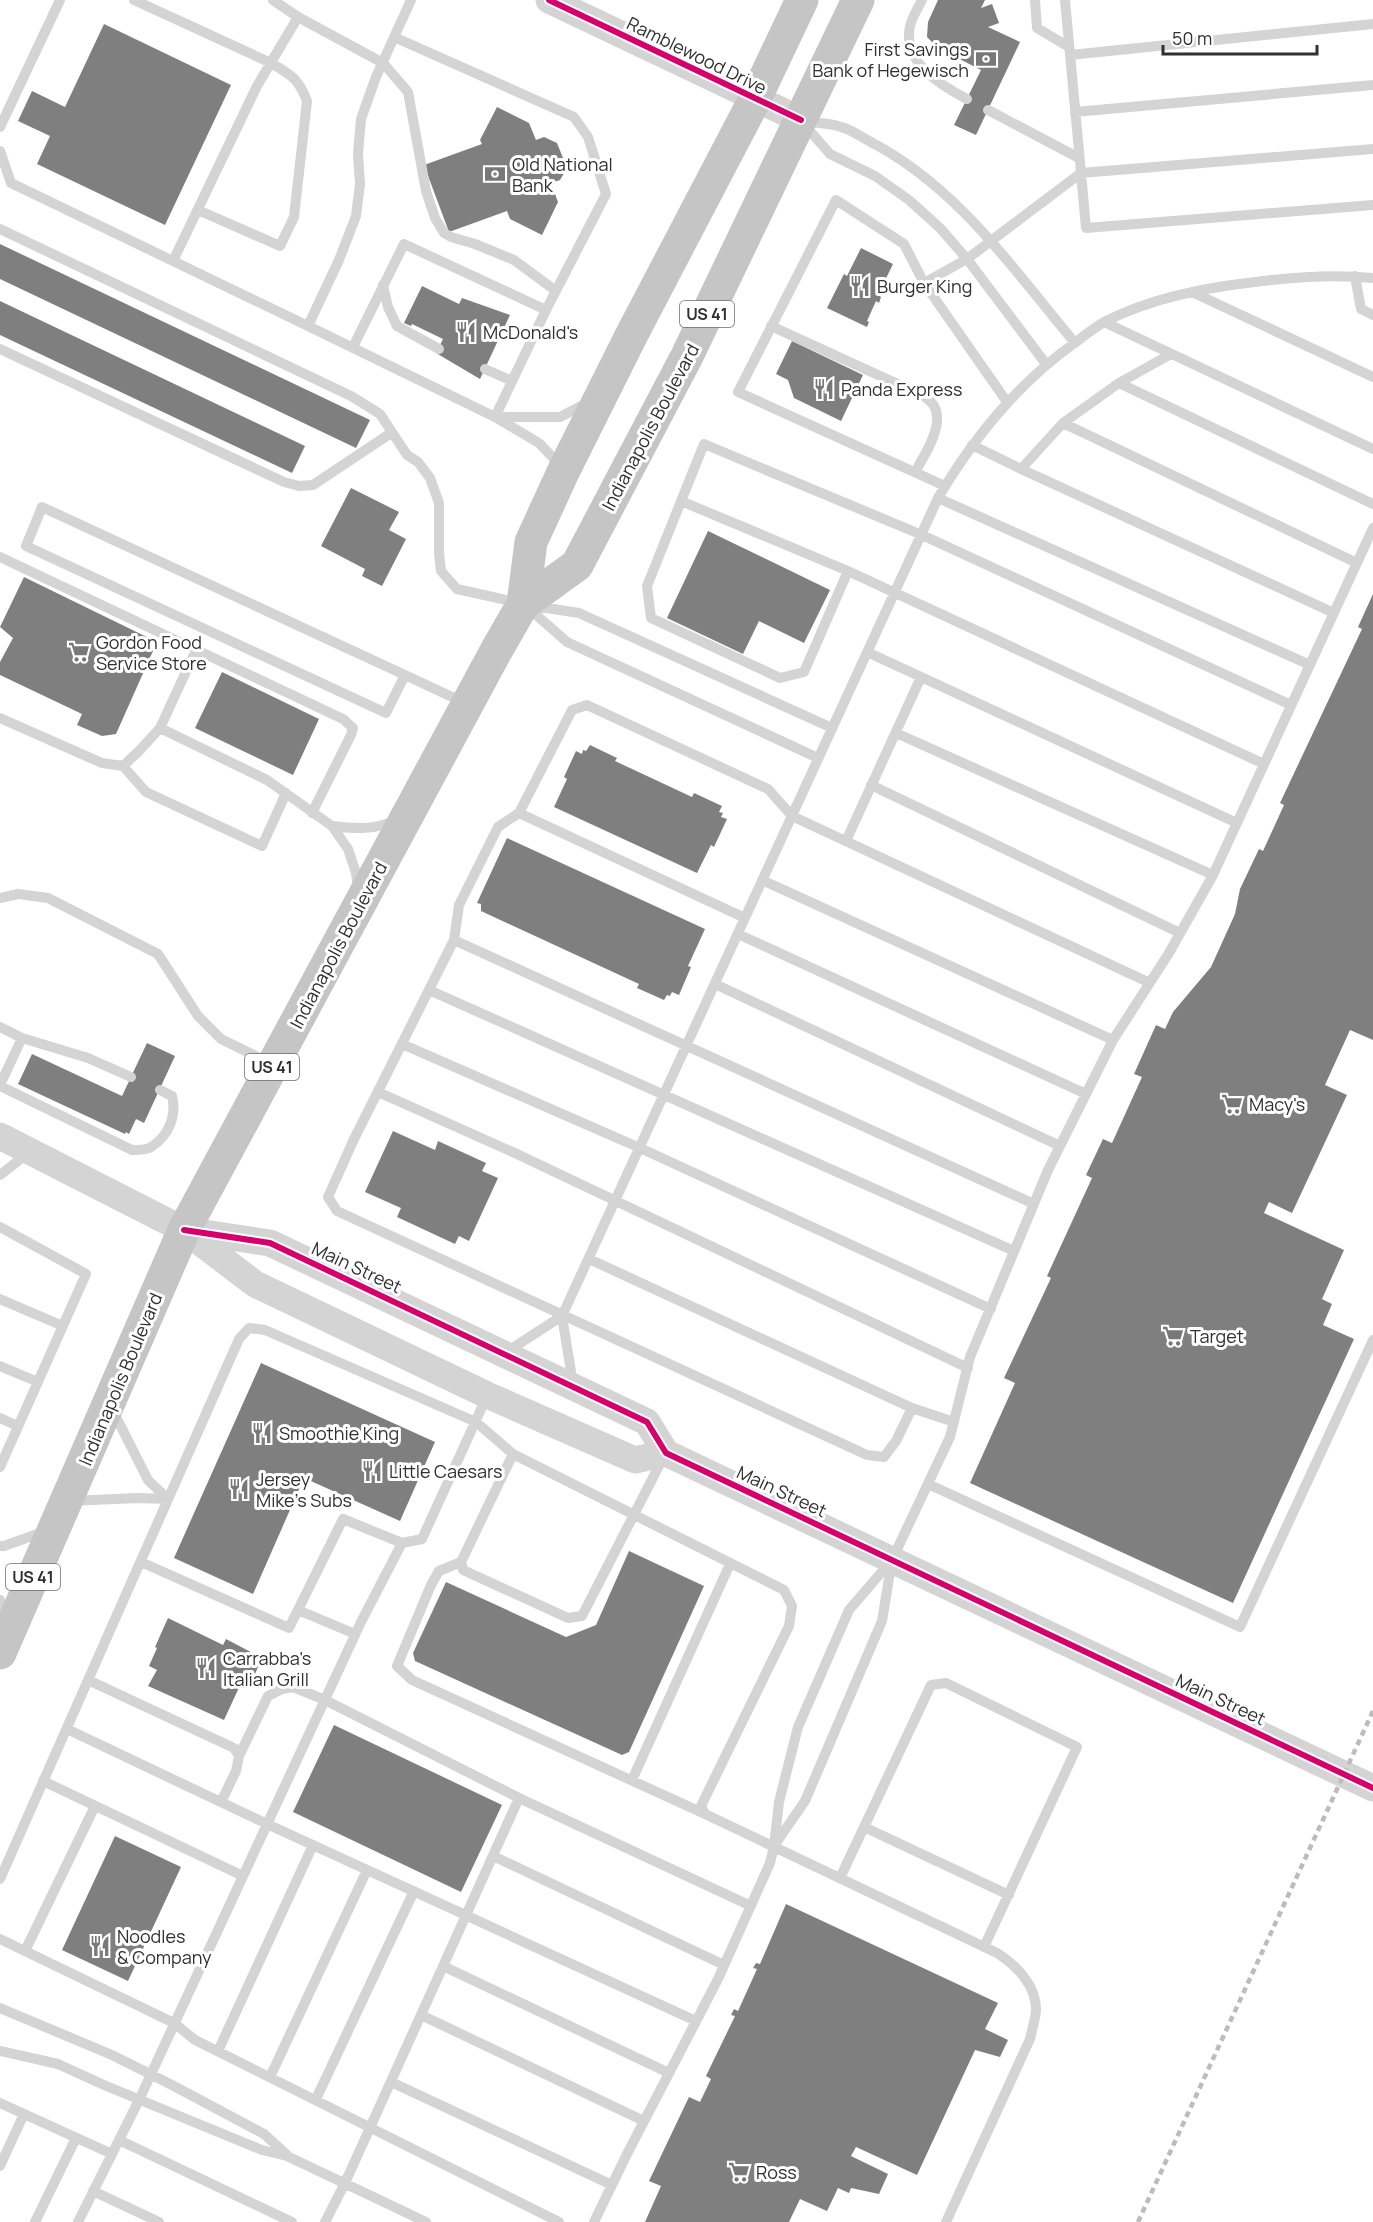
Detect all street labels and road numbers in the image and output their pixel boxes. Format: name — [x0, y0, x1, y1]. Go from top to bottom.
street label: Ramblewood Drive — [623, 11, 771, 99]
road number: US 41 — [680, 301, 734, 327]
street label: Indianapolis Boulevard — [596, 339, 704, 515]
street label: Indianapolis Boulevard — [284, 857, 392, 1033]
road number: US 41 — [245, 1054, 299, 1080]
street label: Main Street — [308, 1236, 406, 1298]
street label: Indianapolis Boulevard — [73, 1289, 167, 1469]
street label: Main Street — [733, 1460, 831, 1522]
road number: US 41 — [6, 1564, 60, 1590]
street label: Main Street — [1172, 1668, 1270, 1730]

